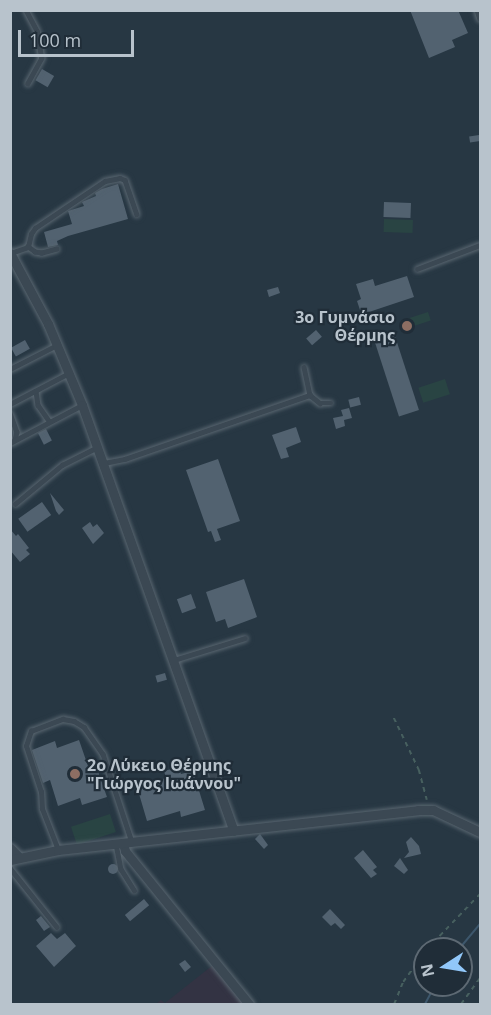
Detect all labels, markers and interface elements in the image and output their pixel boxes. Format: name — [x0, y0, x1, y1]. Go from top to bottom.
scale bar — [21, 18, 136, 56]
text: 100 m — [29, 28, 81, 52]
place label: 3ο Γυμνάσιο Θέρμης — [295, 307, 395, 345]
marker: 3ο Γυμνάσιο Θέρμης — [400, 319, 414, 333]
place label: 2ο Λύκειο Θέρμης "Γιώργος Ιωάννου" — [87, 755, 241, 793]
marker: 2ο Λύκειο Θέρμης "Γιώργος Ιωάννου" — [68, 767, 82, 781]
north arrow — [413, 937, 473, 997]
text: N — [415, 962, 439, 979]

